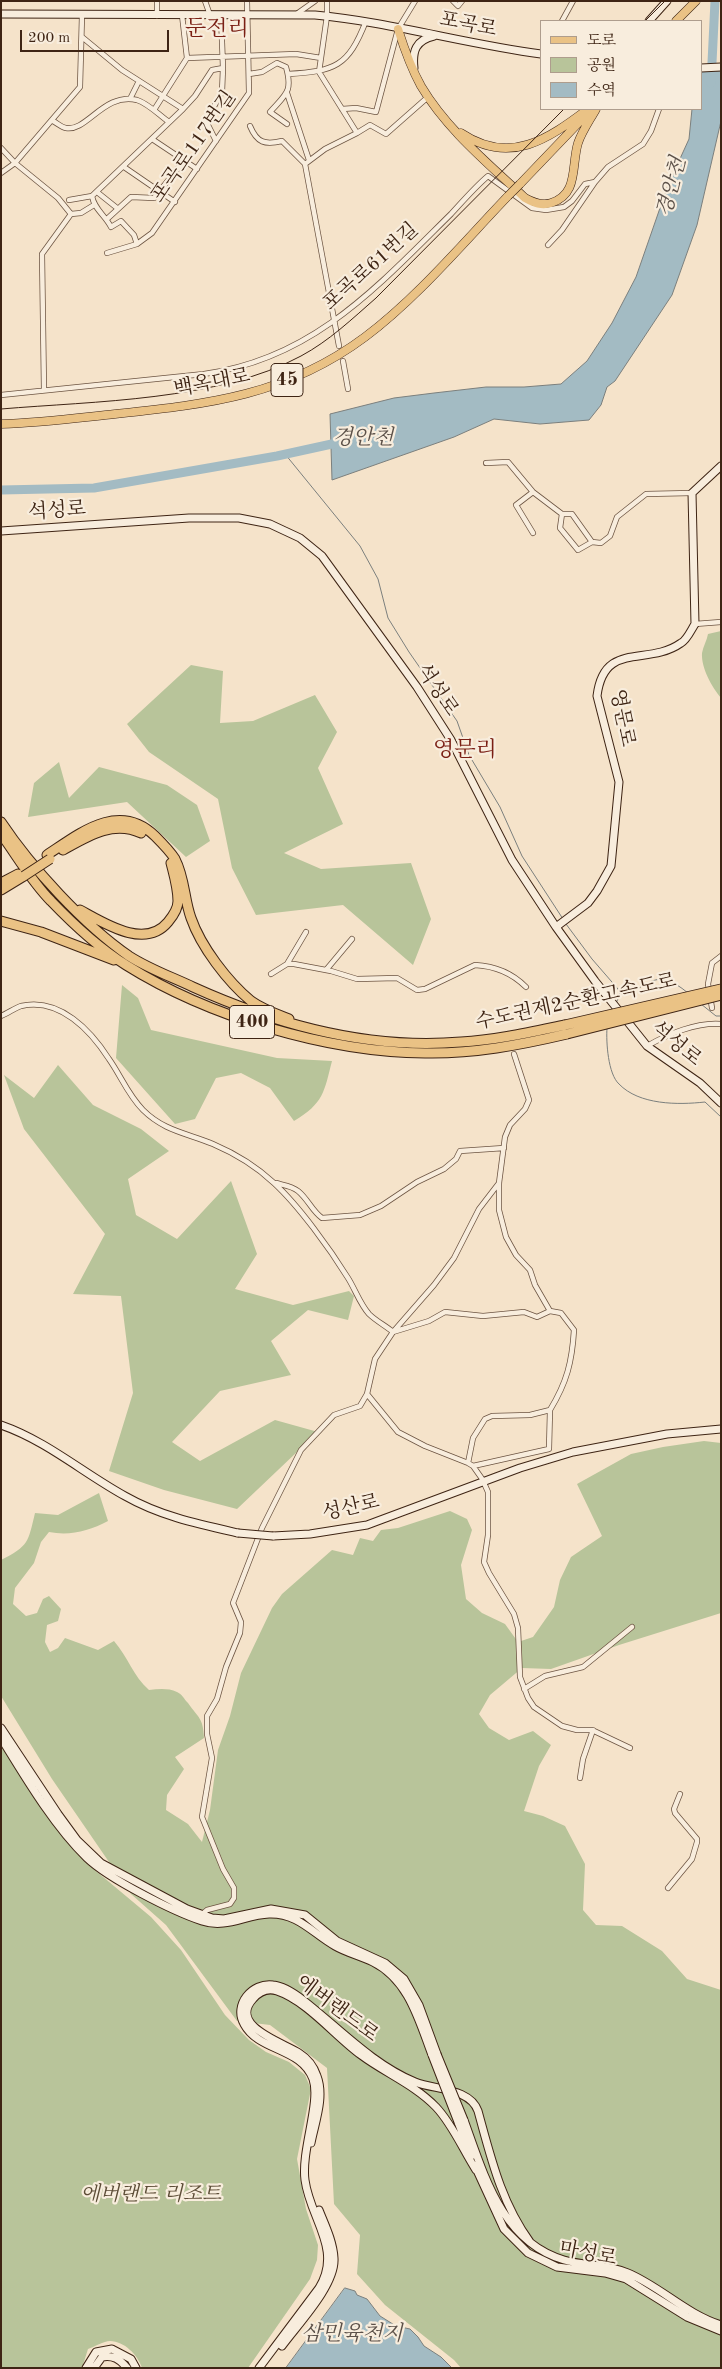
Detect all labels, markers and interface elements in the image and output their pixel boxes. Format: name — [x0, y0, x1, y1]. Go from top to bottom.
street label: 포곡로 — [437, 8, 499, 42]
district label: 둔전리 — [185, 16, 249, 42]
scale bar — [22, 20, 171, 52]
legend — [540, 20, 702, 110]
text: 200 m — [28, 31, 70, 46]
text: 도로 — [587, 34, 616, 49]
text: 공원 — [587, 59, 616, 74]
text: 수역 — [587, 84, 616, 99]
street label: 포곡로117번길 — [146, 86, 242, 208]
water label: 경안천 — [652, 154, 692, 220]
street label: 포곡로61번길 — [318, 218, 424, 316]
street label: 백옥대로 — [172, 364, 252, 402]
road number: 45 — [271, 364, 303, 396]
water label: 경안천 — [333, 425, 393, 451]
street label: 석성로 — [27, 497, 87, 525]
street label: 석성로 — [411, 659, 463, 721]
street label: 영문로 — [605, 687, 639, 749]
district label: 영문리 — [433, 737, 497, 763]
street label: 수도권제2순환고속도로 — [473, 969, 679, 1035]
road number: 400 — [230, 1006, 274, 1038]
street label: 석성로 — [646, 1016, 706, 1072]
street label: 성산로 — [320, 1490, 382, 1526]
street label: 에버랜드로 — [291, 1970, 383, 2048]
park label: 에버랜드 리조트 — [81, 2183, 221, 2207]
street label: 마성로 — [557, 2237, 619, 2271]
water label: 삼민육천지 — [301, 2321, 403, 2347]

